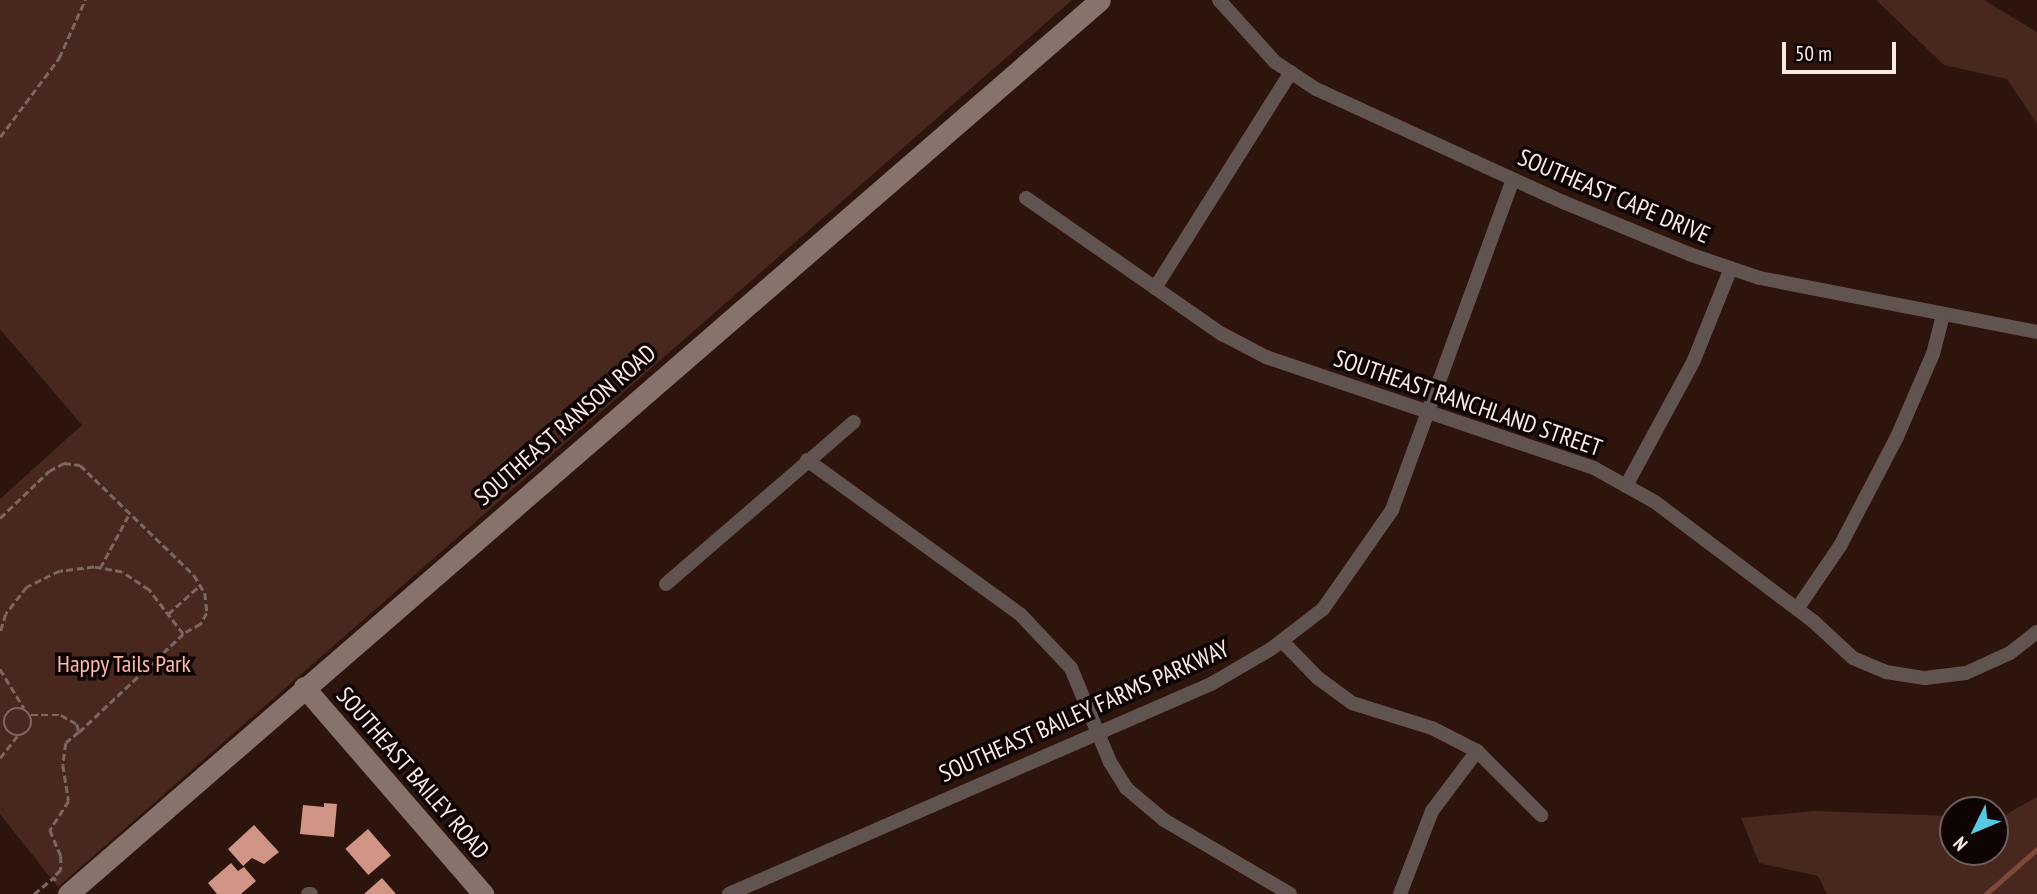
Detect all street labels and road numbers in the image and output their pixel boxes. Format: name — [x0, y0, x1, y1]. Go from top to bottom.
street label: SOUTHEAST CAPE DRIVE — [1513, 142, 1715, 250]
street label: SOUTHEAST RANSON ROAD — [468, 338, 662, 512]
street label: SOUTHEAST RANCHLAND STREET — [1330, 343, 1606, 463]
street label: SOUTHEAST BAILEY FARMS PARKWAY — [934, 634, 1234, 788]
street label: SOUTHEAST BAILEY ROAD — [330, 681, 496, 865]

